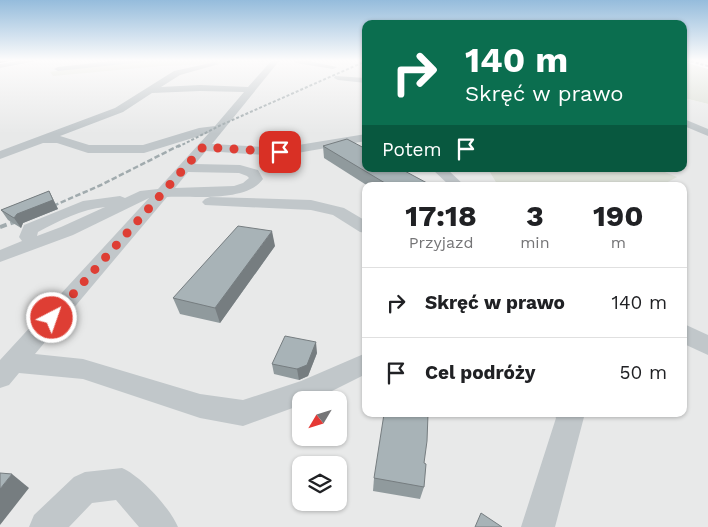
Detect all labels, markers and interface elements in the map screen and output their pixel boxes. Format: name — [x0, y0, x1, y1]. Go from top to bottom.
text: 140 m — [465, 39, 568, 81]
icon: right — [382, 40, 447, 105]
text: Skręć w prawo — [465, 81, 624, 106]
pin — [259, 131, 301, 173]
icon: arrive — [452, 135, 480, 163]
icon: arrive — [266, 138, 294, 166]
text: Potem — [382, 138, 442, 161]
text: 17:18 — [405, 198, 477, 233]
text: 3 — [526, 198, 544, 233]
text: 190 — [593, 198, 644, 233]
text: Przyjazd — [409, 233, 473, 252]
text: min — [520, 233, 550, 252]
text: m — [611, 233, 626, 252]
icon: right — [382, 289, 410, 317]
position arrow — [25, 291, 77, 343]
text: Skręć w prawo — [425, 291, 565, 314]
text: 140 m — [612, 291, 667, 314]
icon: arrive — [382, 359, 410, 387]
text: Cel podróży — [425, 361, 535, 384]
text: 50 m — [620, 361, 667, 384]
north arrow — [292, 391, 348, 446]
map controls — [292, 391, 347, 511]
button: layers — [292, 456, 347, 511]

